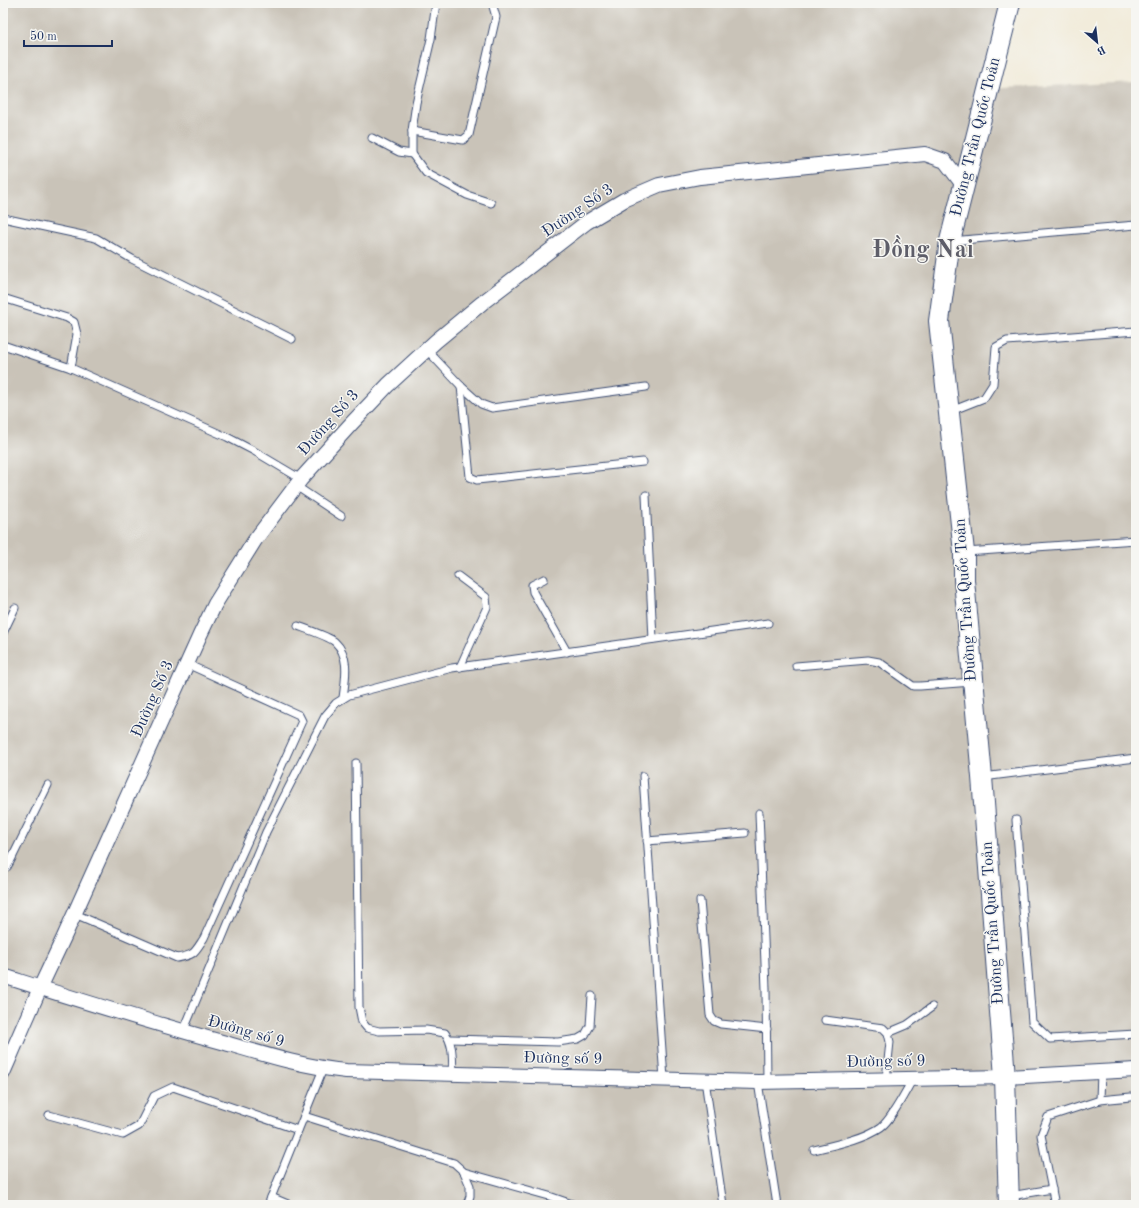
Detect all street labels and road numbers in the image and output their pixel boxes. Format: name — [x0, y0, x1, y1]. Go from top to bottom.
street label: Đường Trần Quốc Toản — [946, 55, 1004, 218]
street label: Đường Số 3 — [538, 180, 617, 241]
street label: Đường Số 3 — [294, 386, 362, 459]
street label: Đường Trần Quốc Toản — [949, 518, 980, 682]
street label: Đường Số 3 — [127, 657, 177, 740]
street label: Đường Trần Quốc Toản — [976, 841, 1007, 1005]
street label: Đường số 9 — [206, 1011, 287, 1051]
street label: Đường số 9 — [523, 1048, 603, 1068]
street label: Đường số 9 — [846, 1051, 926, 1071]

